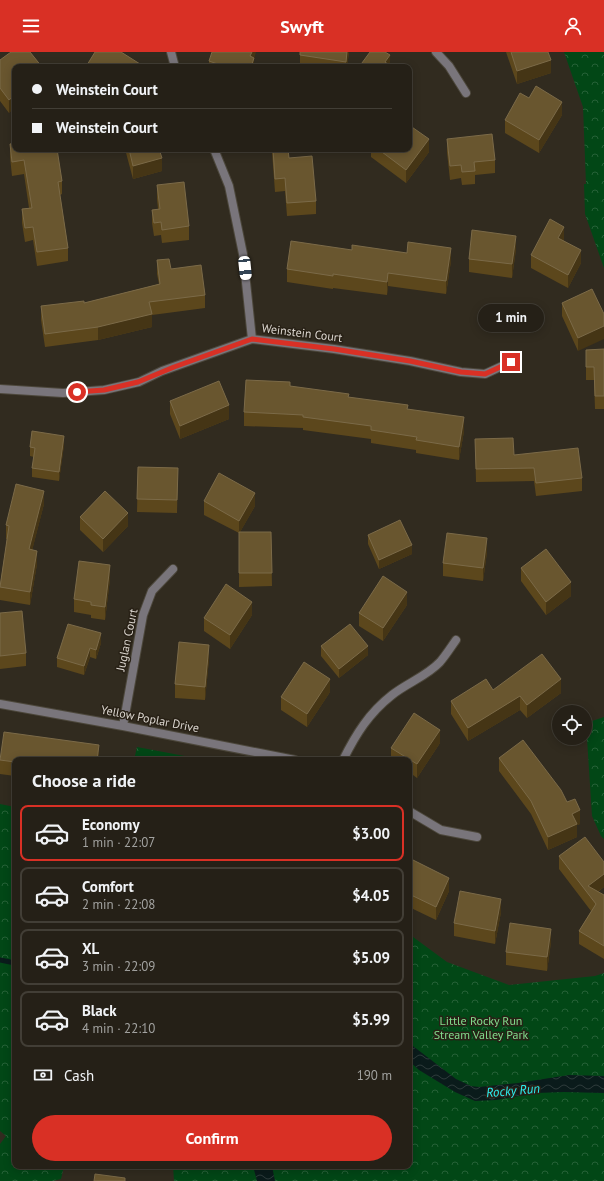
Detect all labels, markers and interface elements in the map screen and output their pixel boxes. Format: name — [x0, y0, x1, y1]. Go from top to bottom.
icon: menu — [20, 15, 42, 37]
text: Swyft — [280, 15, 324, 38]
icon: person — [562, 15, 584, 37]
text: Weinstein Court — [56, 80, 158, 99]
text: Weinstein Court — [56, 118, 158, 137]
car — [238, 255, 252, 281]
callout: 1 min — [478, 304, 544, 332]
text: 1 min — [495, 309, 527, 326]
street label: Weinstein Court — [261, 320, 343, 345]
route end — [502, 353, 520, 371]
route start — [68, 383, 86, 401]
street label: Juglan Court — [112, 607, 140, 673]
street label: Yellow Poplar Drive — [100, 702, 200, 735]
map controls — [552, 705, 592, 745]
button: locate — [552, 705, 592, 745]
text: Choose a ride — [32, 769, 136, 792]
icon: car — [34, 815, 70, 851]
text: Economy — [82, 815, 140, 834]
text: $3.00 — [352, 824, 390, 843]
text: 1 min · 22:07 — [82, 834, 155, 851]
icon: car — [34, 877, 70, 913]
text: Comfort — [82, 877, 134, 896]
text: $4.05 — [352, 886, 390, 905]
text: 2 min · 22:08 — [82, 896, 155, 913]
icon: car — [34, 939, 70, 975]
text: XL — [82, 939, 99, 958]
text: $5.09 — [352, 948, 390, 967]
text: 3 min · 22:09 — [82, 958, 155, 975]
icon: car — [34, 1001, 70, 1037]
text: Black — [82, 1001, 117, 1020]
text: $5.99 — [352, 1010, 390, 1029]
park label: Little Rocky Run Stream Valley Park — [434, 1013, 529, 1042]
text: 4 min · 22:10 — [82, 1020, 155, 1037]
icon: cash — [32, 1064, 54, 1086]
text: Cash — [64, 1066, 94, 1085]
text: 190 m — [357, 1067, 392, 1084]
water label: Rocky Run — [485, 1080, 541, 1101]
button: Confirm — [32, 1115, 392, 1161]

